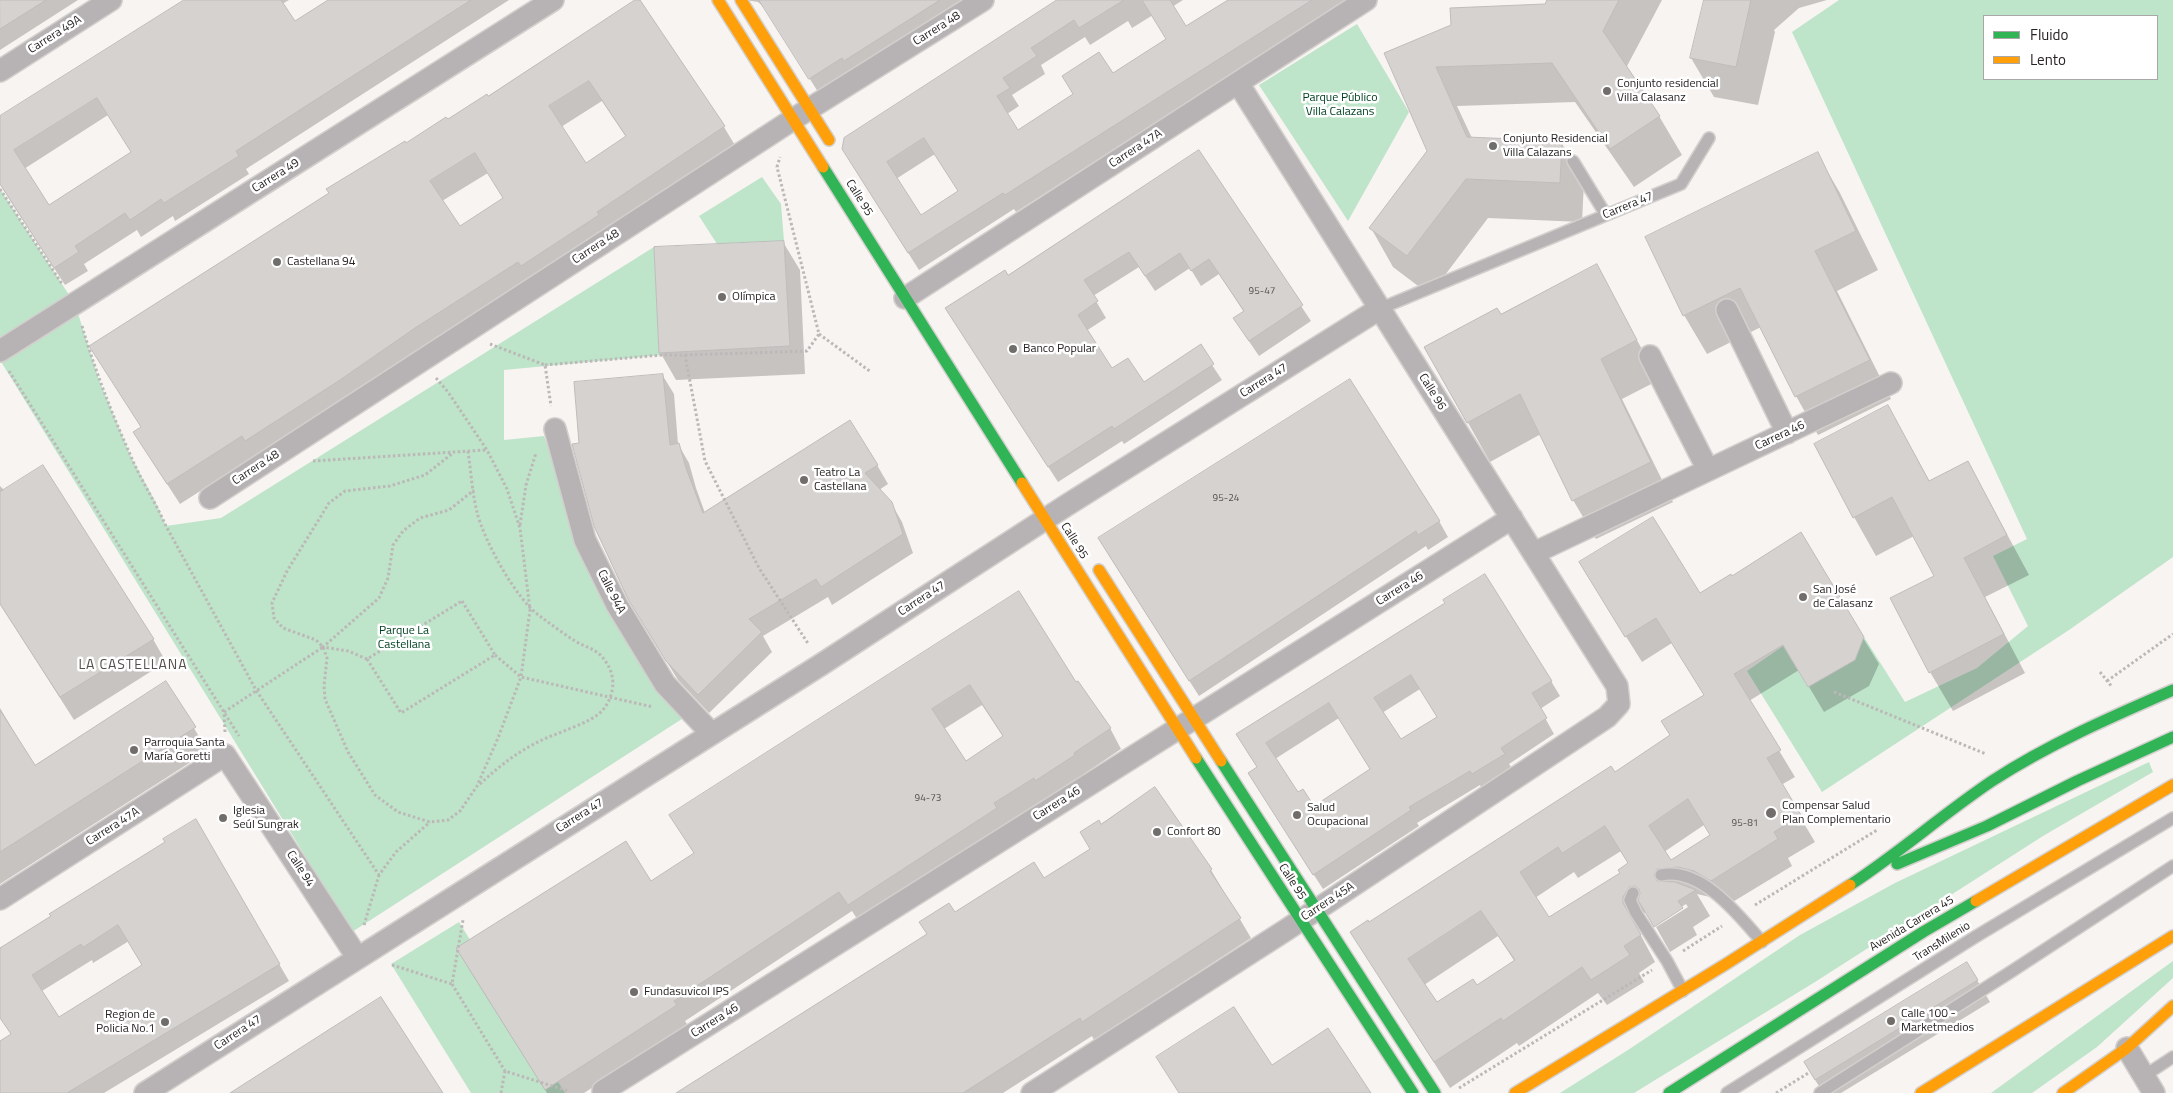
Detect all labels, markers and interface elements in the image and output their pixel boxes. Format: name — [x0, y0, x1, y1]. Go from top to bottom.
street label: Carrera 48 — [911, 9, 963, 49]
street label: Carrera 49A — [26, 13, 84, 57]
legend — [1983, 15, 2158, 80]
text: Fluido — [2030, 23, 2068, 46]
text: Lento — [2030, 48, 2066, 71]
place label: Conjunto residencial Villa Calasanz — [1617, 77, 1719, 105]
marker: Conjunto residencial Villa Calasanz — [1601, 85, 1613, 97]
park label: Parque Público Villa Calazans — [1302, 91, 1378, 119]
street label: Carrera 47A — [1107, 127, 1165, 171]
place label: Conjunto Residencial Villa Calazans — [1503, 132, 1608, 160]
marker: Conjunto Residencial Villa Calazans — [1487, 140, 1499, 152]
street label: Carrera 49 — [250, 156, 302, 196]
street label: Calle 95 — [842, 177, 876, 219]
street label: Carrera 47 — [1601, 189, 1655, 223]
street label: Carrera 48 — [570, 227, 622, 267]
place label: Castellana 94 — [287, 255, 355, 269]
marker: Castellana 94 — [271, 256, 283, 268]
house number: 95-47 — [1249, 286, 1275, 298]
place label: Olímpica — [732, 290, 776, 304]
marker: Olímpica — [716, 291, 728, 303]
place label: Banco Popular — [1023, 342, 1096, 356]
marker: Banco Popular — [1007, 343, 1019, 355]
street label: Carrera 47 — [1238, 361, 1290, 401]
street label: Calle 96 — [1415, 371, 1449, 413]
street label: Carrera 46 — [1753, 418, 1807, 454]
street label: Carrera 48 — [230, 448, 282, 488]
place label: Teatro La Castellana — [814, 466, 866, 494]
marker: Teatro La Castellana — [798, 474, 810, 486]
house number: 95-24 — [1213, 493, 1239, 505]
street label: Calle 95 — [1057, 520, 1091, 562]
street label: Calle 94A — [594, 568, 628, 616]
street label: Carrera 46 — [1374, 569, 1426, 609]
street label: Carrera 47 — [896, 579, 948, 619]
place label: San José de Calasanz — [1813, 583, 1873, 611]
marker: San José de Calasanz — [1797, 591, 1809, 603]
park label: Parque La Castellana — [378, 624, 430, 652]
district label: LA CASTELLANA — [77, 658, 189, 674]
place label: Parroquia Santa María Goretti — [144, 736, 225, 764]
marker: Parroquia Santa María Goretti — [128, 744, 140, 756]
street label: Carrera 46 — [1031, 784, 1083, 824]
house number: 94-73 — [915, 793, 941, 805]
street label: Carrera 47 — [554, 796, 606, 836]
place label: Compensar Salud Plan Complementario — [1782, 799, 1891, 827]
place label: Salud Ocupacional — [1307, 801, 1368, 829]
place label: Iglesia Seúl Sungrak — [233, 804, 299, 832]
street label: Carrera 47A — [84, 805, 142, 849]
marker: Compensar Salud Plan Complementario — [1764, 806, 1778, 820]
marker: Salud Ocupacional — [1291, 809, 1303, 821]
marker: Iglesia Seúl Sungrak — [217, 812, 229, 824]
house number: 95-81 — [1732, 818, 1758, 830]
place label: Confort 80 — [1167, 825, 1221, 839]
marker: Confort 80 — [1151, 826, 1163, 838]
street label: Calle 94 — [283, 848, 317, 890]
street label: Calle 95 — [1275, 861, 1309, 903]
street label: Carrera 45A — [1299, 880, 1357, 924]
street label: Avenida Carrera 45 — [1867, 893, 1957, 955]
street label: TransMilenio — [1911, 919, 1973, 965]
place label: Fundasuvicol IPS — [644, 985, 729, 999]
marker: Fundasuvicol IPS — [628, 986, 640, 998]
street label: Carrera 46 — [689, 1001, 741, 1041]
place label: Calle 100 - Marketmedios — [1901, 1007, 1974, 1035]
place label: Region de Policia No.1 — [96, 1008, 155, 1036]
street label: Carrera 47 — [212, 1013, 264, 1053]
marker: Calle 100 - Marketmedios — [1885, 1015, 1897, 1027]
marker: Region de Policia No.1 — [159, 1016, 171, 1028]

